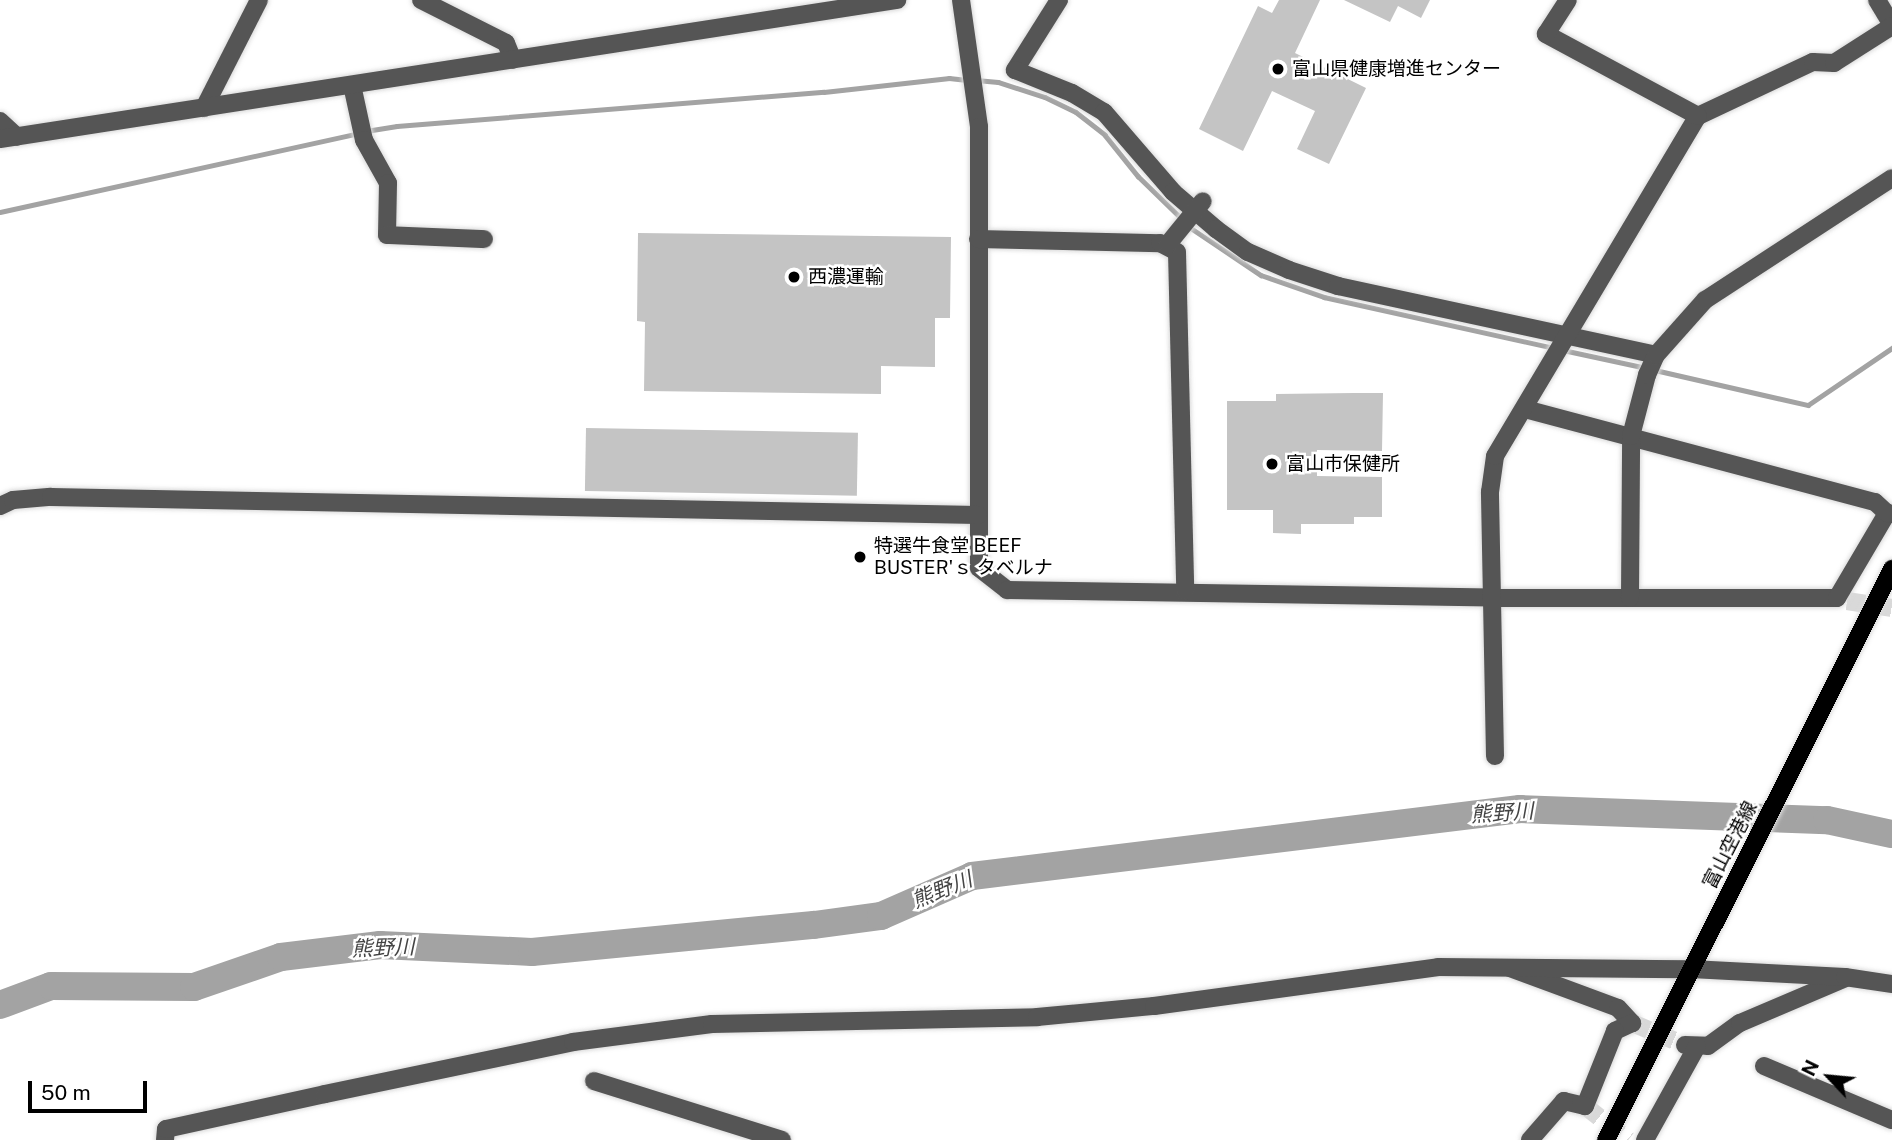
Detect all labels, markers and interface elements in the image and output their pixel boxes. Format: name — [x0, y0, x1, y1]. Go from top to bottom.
place label: 富山県健康増進センター — [1292, 58, 1501, 80]
marker: 富山県健康増進センター — [1270, 61, 1286, 77]
place label: 西濃運輸 — [808, 266, 884, 288]
marker: 西濃運輸 — [786, 269, 802, 285]
place label: 富山市保健所 — [1286, 453, 1400, 475]
marker: 富山市保健所 — [1264, 456, 1280, 472]
place label: 特選牛食堂 BEEF BUSTER'ｓ タベルナ — [874, 535, 1053, 579]
marker: 特選牛食堂 BEEF BUSTER'ｓ タベルナ — [852, 549, 868, 565]
water label: 熊野川 — [1470, 798, 1534, 828]
street label: 富山空港線 — [1698, 798, 1762, 892]
water label: 熊野川 — [908, 867, 976, 913]
water label: 熊野川 — [351, 934, 415, 962]
north arrow — [1794, 1042, 1864, 1112]
text: N — [1797, 1056, 1823, 1079]
scale bar — [32, 1066, 150, 1110]
text: 50 m — [41, 1080, 91, 1105]

